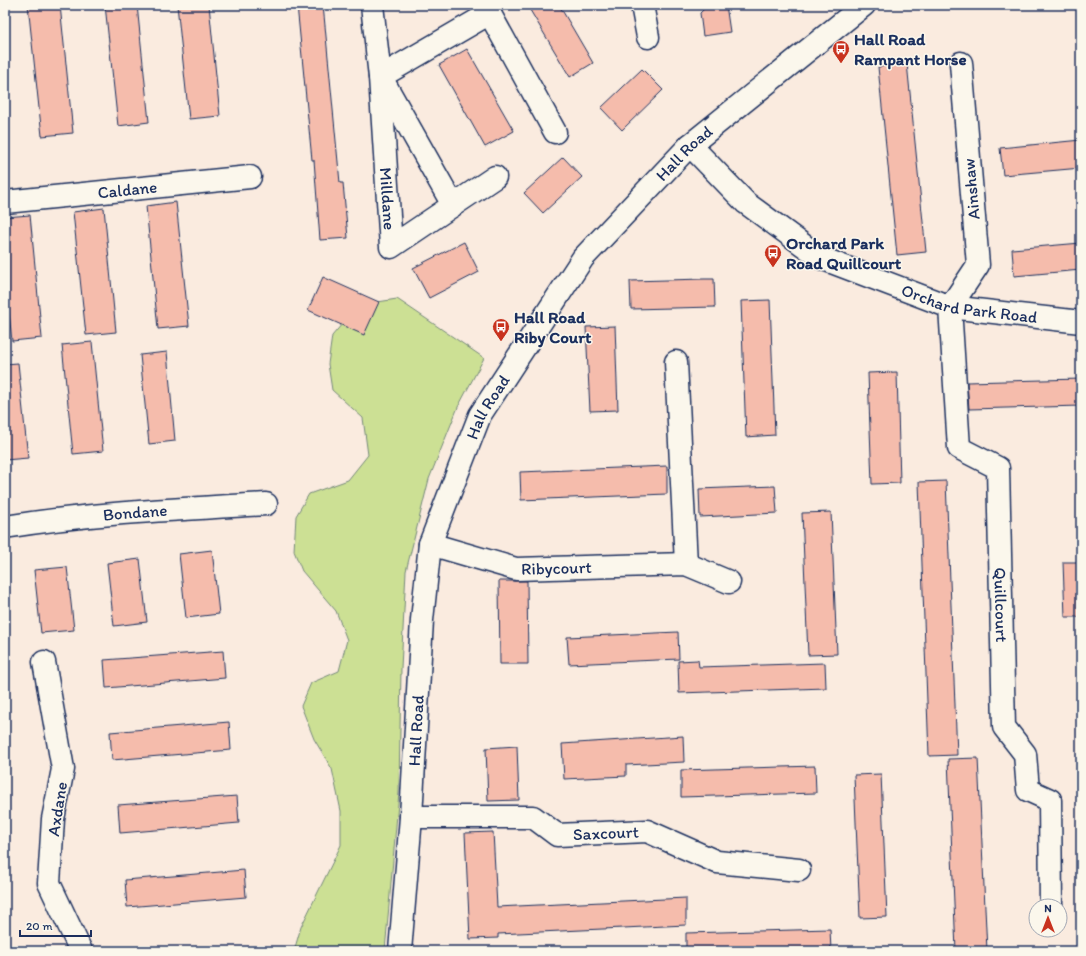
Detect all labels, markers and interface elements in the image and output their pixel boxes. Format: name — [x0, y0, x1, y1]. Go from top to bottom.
place label: Hall Road Rampant Horse — [854, 29, 967, 70]
bus stop icon: Hall Road Rampant Horse — [831, 39, 851, 64]
street label: Hall Road — [651, 121, 717, 185]
street label: Ainshaw — [958, 157, 984, 220]
street label: Milldane — [376, 167, 400, 231]
street label: Caldane — [97, 177, 158, 203]
place label: Orchard Park Road Quillcourt — [786, 233, 902, 273]
bus stop icon: Orchard Park Road Quillcourt — [763, 243, 783, 268]
street label: Orchard Park Road — [899, 279, 1038, 327]
place label: Hall Road Riby Court — [514, 307, 592, 348]
bus stop icon: Hall Road Riby Court — [491, 317, 511, 342]
street label: Hall Road — [462, 370, 514, 442]
street label: Bondane — [102, 500, 168, 525]
street label: Ribycourt — [521, 557, 593, 579]
street label: Quillcourt — [990, 567, 1012, 643]
street label: Hall Road — [404, 694, 428, 767]
street label: Axdane — [43, 780, 71, 838]
street label: Saxcourt — [573, 821, 639, 844]
north arrow — [1028, 898, 1068, 938]
text: N — [1044, 902, 1052, 915]
scale bar — [20, 912, 91, 938]
text: 20 m — [26, 919, 53, 933]

